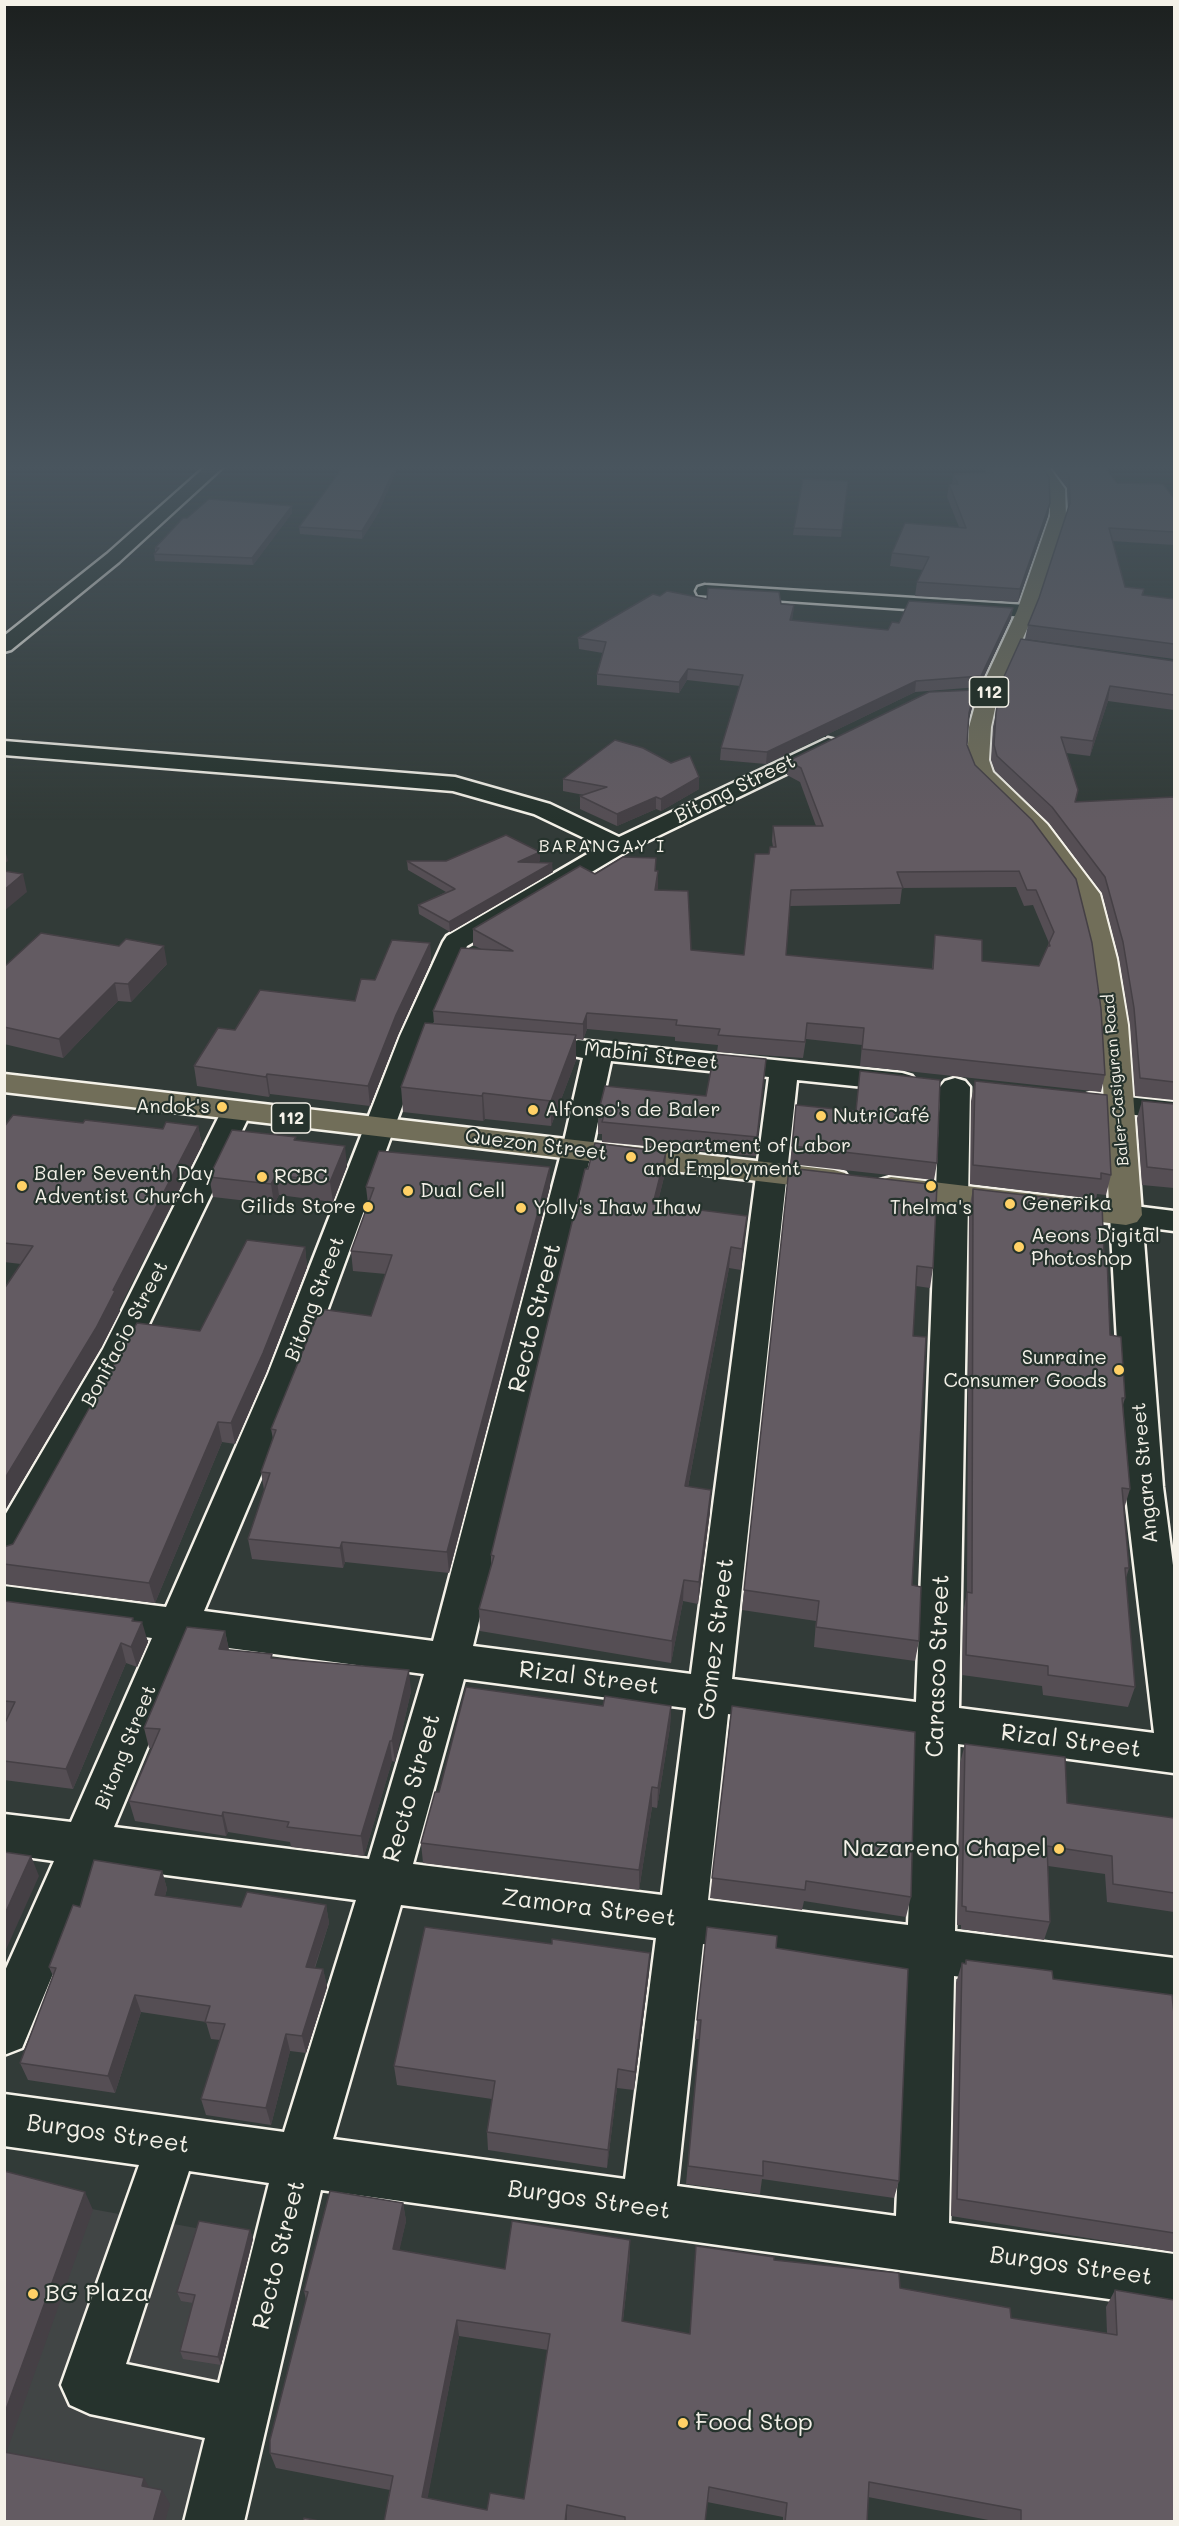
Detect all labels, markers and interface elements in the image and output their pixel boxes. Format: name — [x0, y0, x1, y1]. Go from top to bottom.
road number: 112 — [970, 677, 1008, 707]
street label: Bitong Street — [670, 749, 800, 829]
district label: BARANGAY I — [538, 835, 666, 857]
street label: Baler-Casiguran Road — [1099, 993, 1133, 1167]
street label: Mabini Street — [583, 1037, 719, 1075]
place label: Andok's — [136, 1095, 210, 1119]
place label: Alfonso's de Baler — [545, 1098, 720, 1122]
marker: Andok's — [215, 1100, 229, 1114]
road number: 112 — [272, 1103, 310, 1133]
marker: Alfonso's de Baler — [526, 1103, 540, 1117]
place label: NutriCafé — [833, 1104, 930, 1128]
marker: NutriCafé — [814, 1109, 828, 1123]
street label: Quezon Street — [464, 1124, 608, 1166]
place label: Department of Labor and Employment — [643, 1134, 851, 1181]
marker: Department of Labor and Employment — [624, 1150, 638, 1164]
place label: Baler Seventh Day Adventist Church — [34, 1162, 214, 1209]
place label: RCBC — [274, 1165, 328, 1189]
marker: RCBC — [255, 1170, 269, 1184]
marker: Baler Seventh Day Adventist Church — [15, 1179, 29, 1193]
place label: Dual Cell — [420, 1179, 505, 1203]
marker: Thelma's — [924, 1179, 938, 1193]
marker: Dual Cell — [401, 1184, 415, 1198]
place label: Generika — [1022, 1192, 1112, 1216]
place label: Gilids Store — [241, 1195, 356, 1219]
place label: Yolly's Ihaw Ihaw — [533, 1196, 701, 1220]
place label: Thelma's — [890, 1196, 972, 1220]
marker: Generika — [1003, 1197, 1017, 1211]
marker: Gilids Store — [361, 1200, 375, 1214]
marker: Yolly's Ihaw Ihaw — [514, 1201, 528, 1215]
place label: Aeons Digital Photoshop — [1031, 1224, 1160, 1271]
street label: Bitong Street — [280, 1233, 350, 1365]
street label: Recto Street — [502, 1240, 568, 1396]
marker: Aeons Digital Photoshop — [1012, 1240, 1026, 1254]
street label: Bonifacio Street — [76, 1257, 174, 1411]
place label: Sunraine Consumer Goods — [943, 1346, 1107, 1393]
marker: Sunraine Consumer Goods — [1112, 1363, 1126, 1377]
street label: Angara Street — [1127, 1401, 1163, 1545]
street label: Gomez Street — [692, 1556, 740, 1722]
street label: Carasco Street — [920, 1574, 956, 1758]
street label: Rizal Street — [517, 1655, 661, 1701]
street label: Bitong Street — [90, 1681, 162, 1813]
street label: Recto Street — [377, 1710, 447, 1866]
street label: Rizal Street — [999, 1718, 1143, 1764]
place label: Nazareno Chapel — [843, 1835, 1047, 1863]
marker: Nazareno Chapel — [1052, 1842, 1066, 1856]
street label: Zamora Street — [500, 1883, 678, 1933]
street label: Burgos Street — [25, 2108, 191, 2160]
street label: Burgos Street — [506, 2174, 672, 2226]
street label: Recto Street — [246, 2177, 312, 2333]
street label: Burgos Street — [988, 2240, 1154, 2292]
place label: BG Plaza — [45, 2280, 149, 2308]
marker: BG Plaza — [26, 2287, 40, 2301]
place label: Food Stop — [695, 2409, 813, 2437]
marker: Food Stop — [676, 2416, 690, 2430]

